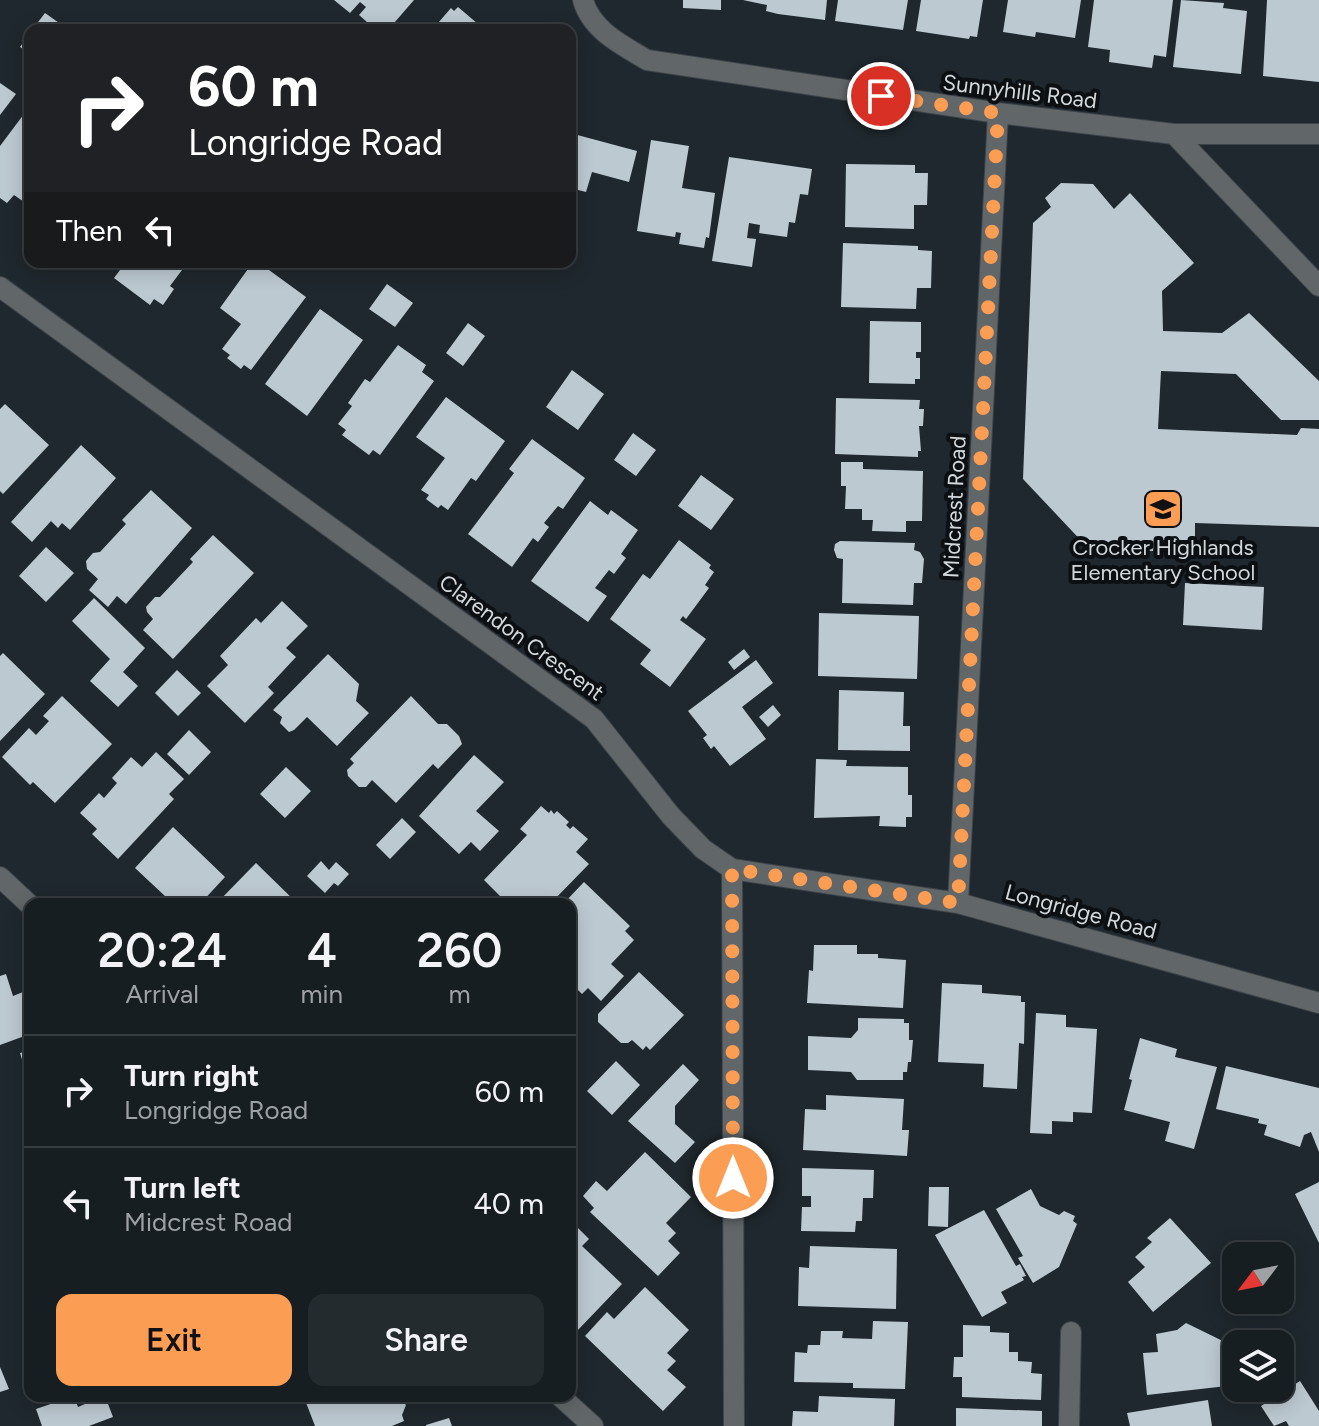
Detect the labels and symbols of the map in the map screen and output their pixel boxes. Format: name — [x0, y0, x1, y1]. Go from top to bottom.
pin — [847, 62, 915, 130]
street label: Sunnyhills Road — [941, 69, 1099, 114]
street label: Midcrest Road — [937, 435, 972, 579]
school or university icon: Crocker Highlands Elementary School — [1142, 488, 1184, 530]
place label: Crocker Highlands Elementary School — [1071, 534, 1255, 586]
street label: Clarendon Crescent — [434, 569, 609, 706]
street label: Longridge Road — [1002, 878, 1160, 945]
position arrow — [691, 1136, 775, 1220]
north arrow — [1222, 1242, 1294, 1314]

